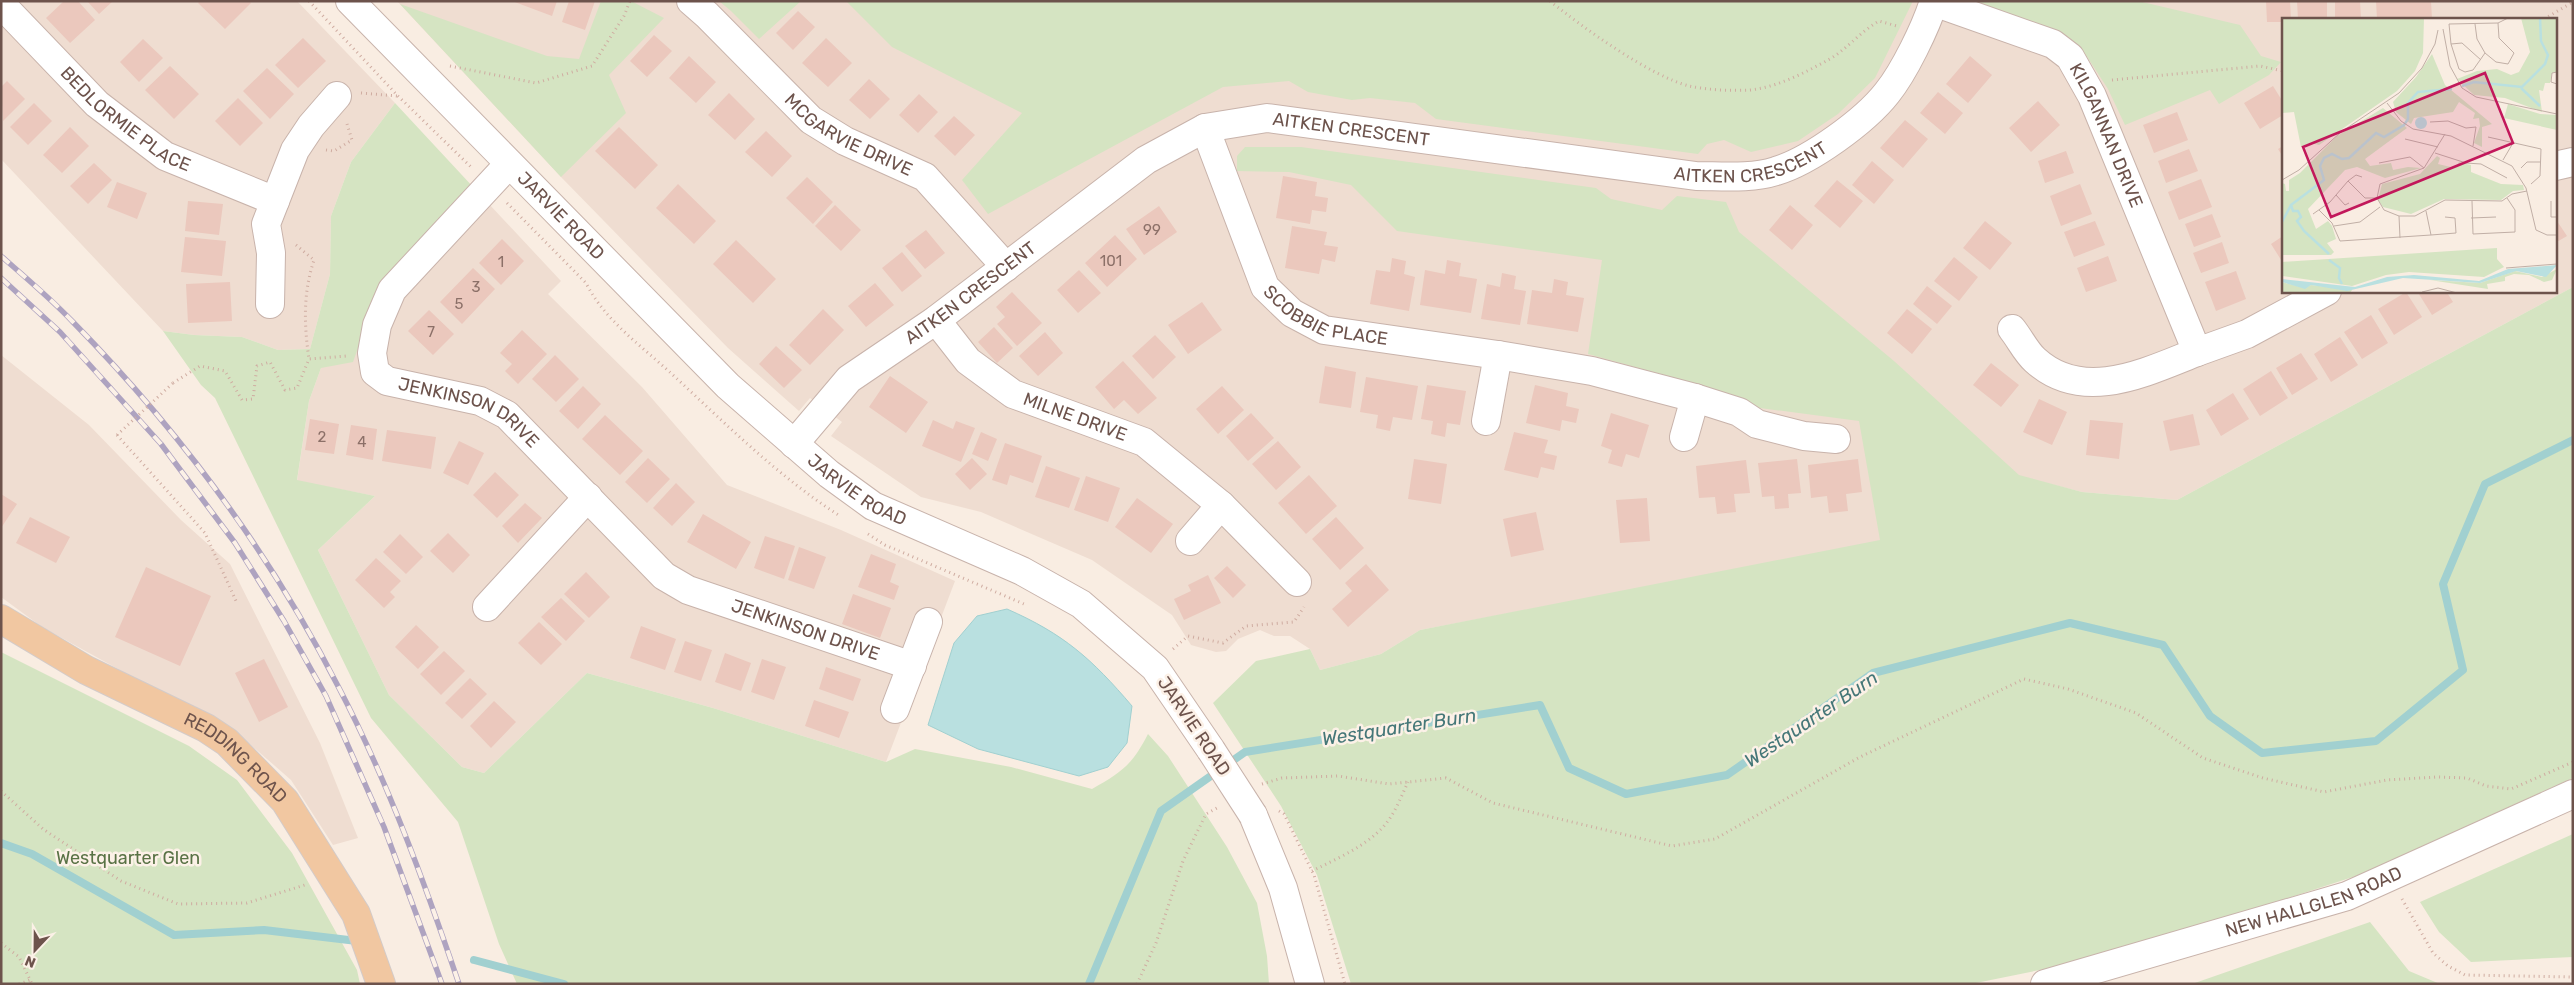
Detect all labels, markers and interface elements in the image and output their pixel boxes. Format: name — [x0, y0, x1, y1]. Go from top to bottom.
inset map — [2282, 18, 2556, 292]
street label: KILGANNAN DRIVE — [2065, 59, 2148, 211]
street label: BEDLORMIE PLACE — [56, 62, 194, 176]
street label: MCGARVIE DRIVE — [780, 89, 916, 181]
street label: AITKEN CRESCENT — [1271, 108, 1431, 151]
street label: AITKEN CRESCENT — [1673, 137, 1831, 188]
street label: JARVIE ROAD — [513, 167, 609, 264]
house number: 99 — [1143, 221, 1161, 239]
street label: AITKEN CRESCENT — [901, 237, 1040, 349]
house number: 101 — [1100, 252, 1122, 270]
house number: 1 — [498, 253, 504, 271]
house number: 3 — [471, 278, 481, 296]
street label: SCOBBIE PLACE — [1259, 280, 1389, 350]
house number: 5 — [455, 295, 464, 313]
house number: 7 — [427, 323, 435, 341]
street label: JENKINSON DRIVE — [396, 373, 544, 452]
street label: MILNE DRIVE — [1020, 388, 1130, 446]
house number: 2 — [318, 428, 327, 446]
house number: 4 — [357, 433, 367, 451]
street label: JARVIE ROAD — [803, 449, 910, 530]
street label: JENKINSON DRIVE — [728, 595, 883, 665]
water label: Westquarter Burn — [1740, 666, 1882, 772]
street label: JARVIE ROAD — [1153, 672, 1235, 780]
water label: Westquarter Burn — [1320, 703, 1478, 751]
street label: REDDING ROAD — [180, 708, 292, 808]
park label: Westquarter Glen — [56, 847, 200, 869]
street label: NEW HALLGLEN ROAD — [2223, 862, 2405, 942]
north arrow — [10, 925, 60, 975]
text: N — [22, 952, 38, 971]

